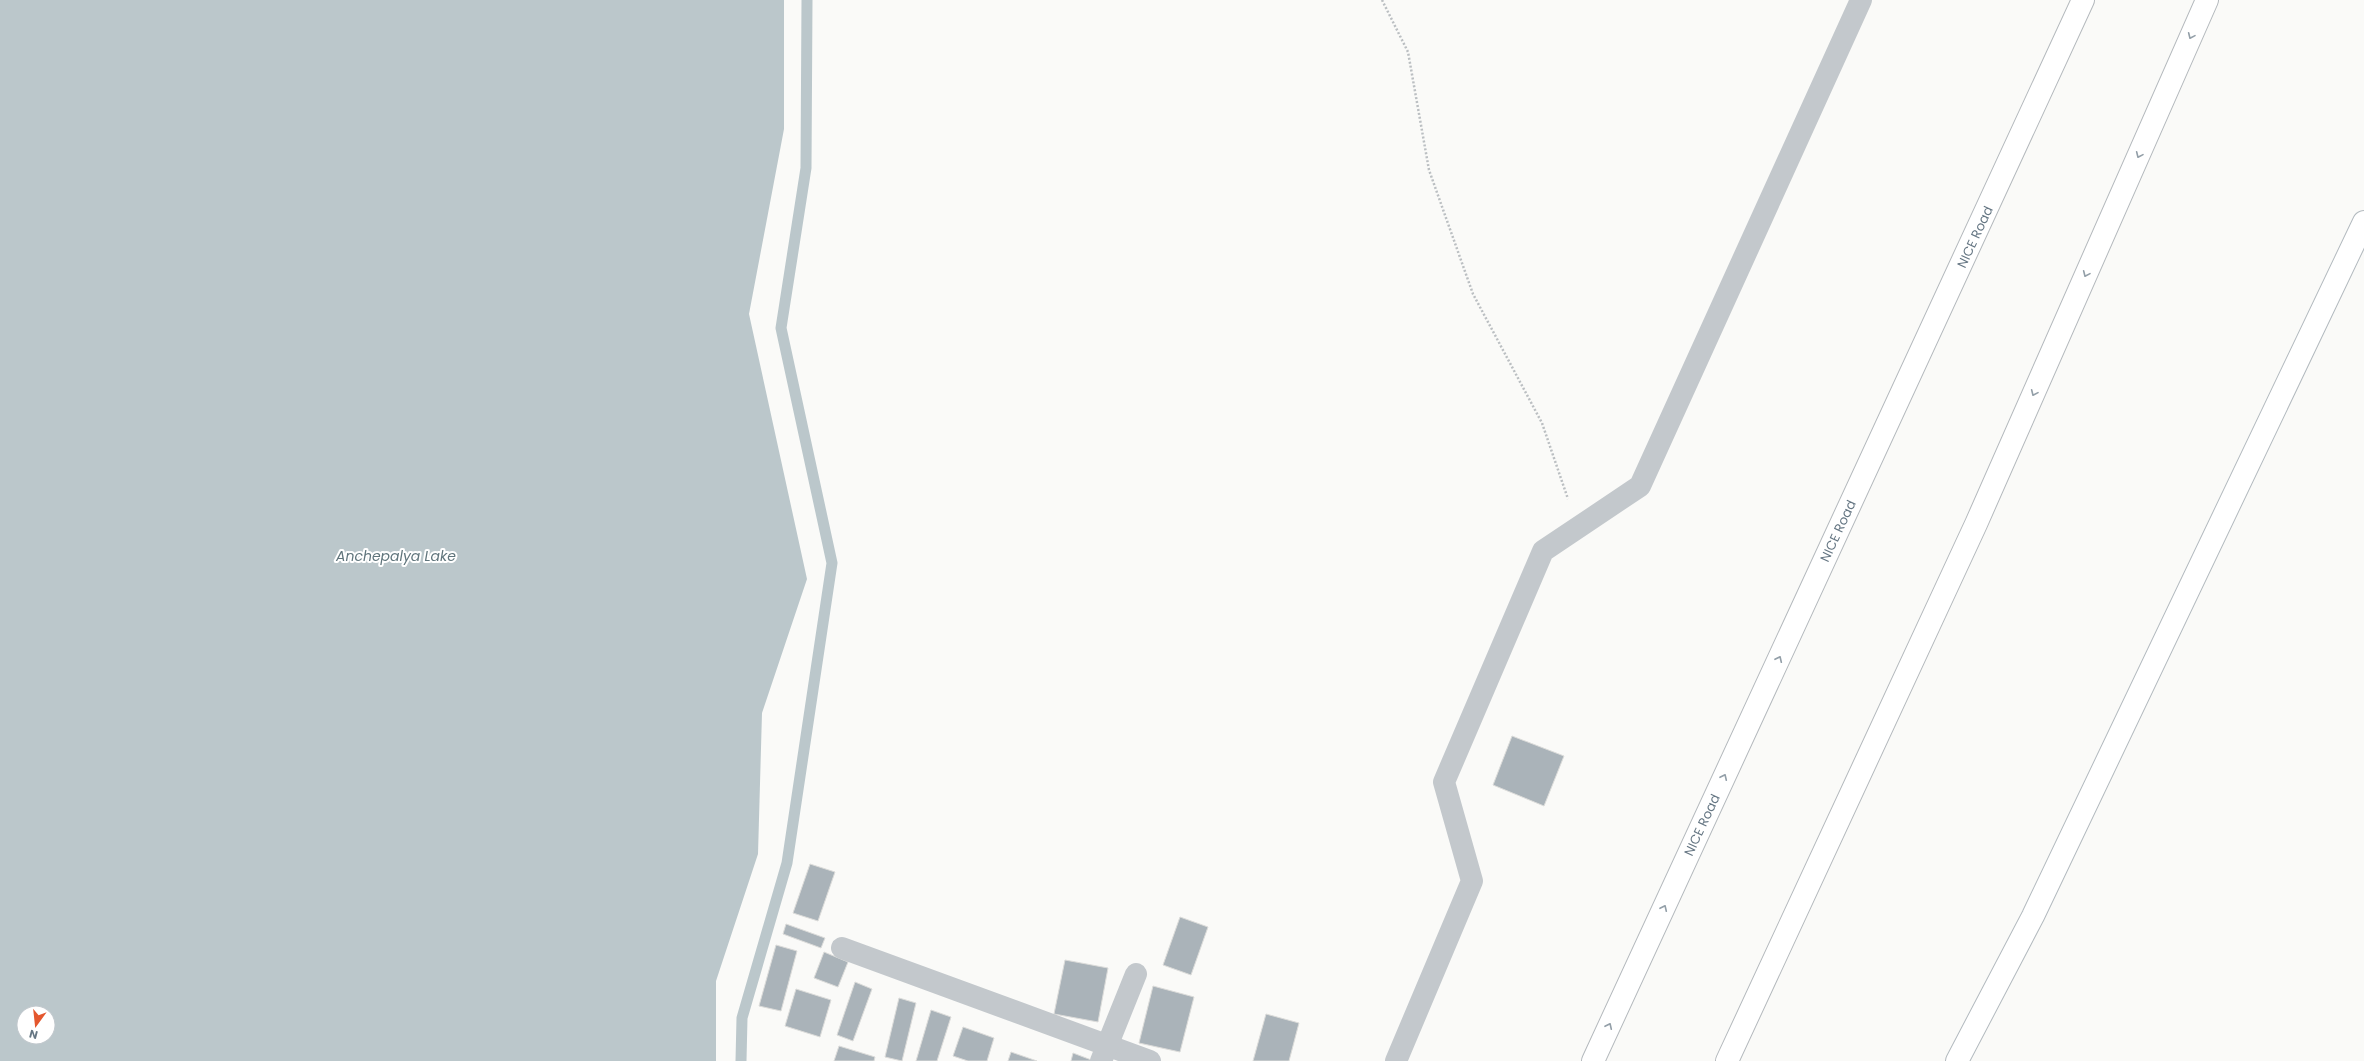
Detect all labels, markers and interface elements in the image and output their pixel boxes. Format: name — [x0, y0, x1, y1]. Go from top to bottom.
one-way arrow — [2188, 31, 2196, 39]
one-way arrow — [2136, 150, 2144, 158]
street label: NICE Road — [1952, 203, 1998, 271]
one-way arrow — [2083, 269, 2091, 277]
one-way arrow — [2031, 388, 2039, 396]
street label: NICE Road — [1815, 497, 1861, 565]
water label: Anchepalya Lake — [335, 546, 456, 566]
one-way arrow — [1774, 656, 1782, 663]
one-way arrow — [1719, 774, 1727, 781]
street label: NICE Road — [1679, 791, 1725, 859]
one-way arrow — [1659, 904, 1667, 912]
north arrow — [16, 1005, 56, 1045]
one-way arrow — [1604, 1022, 1612, 1030]
text: N — [27, 1026, 39, 1043]

